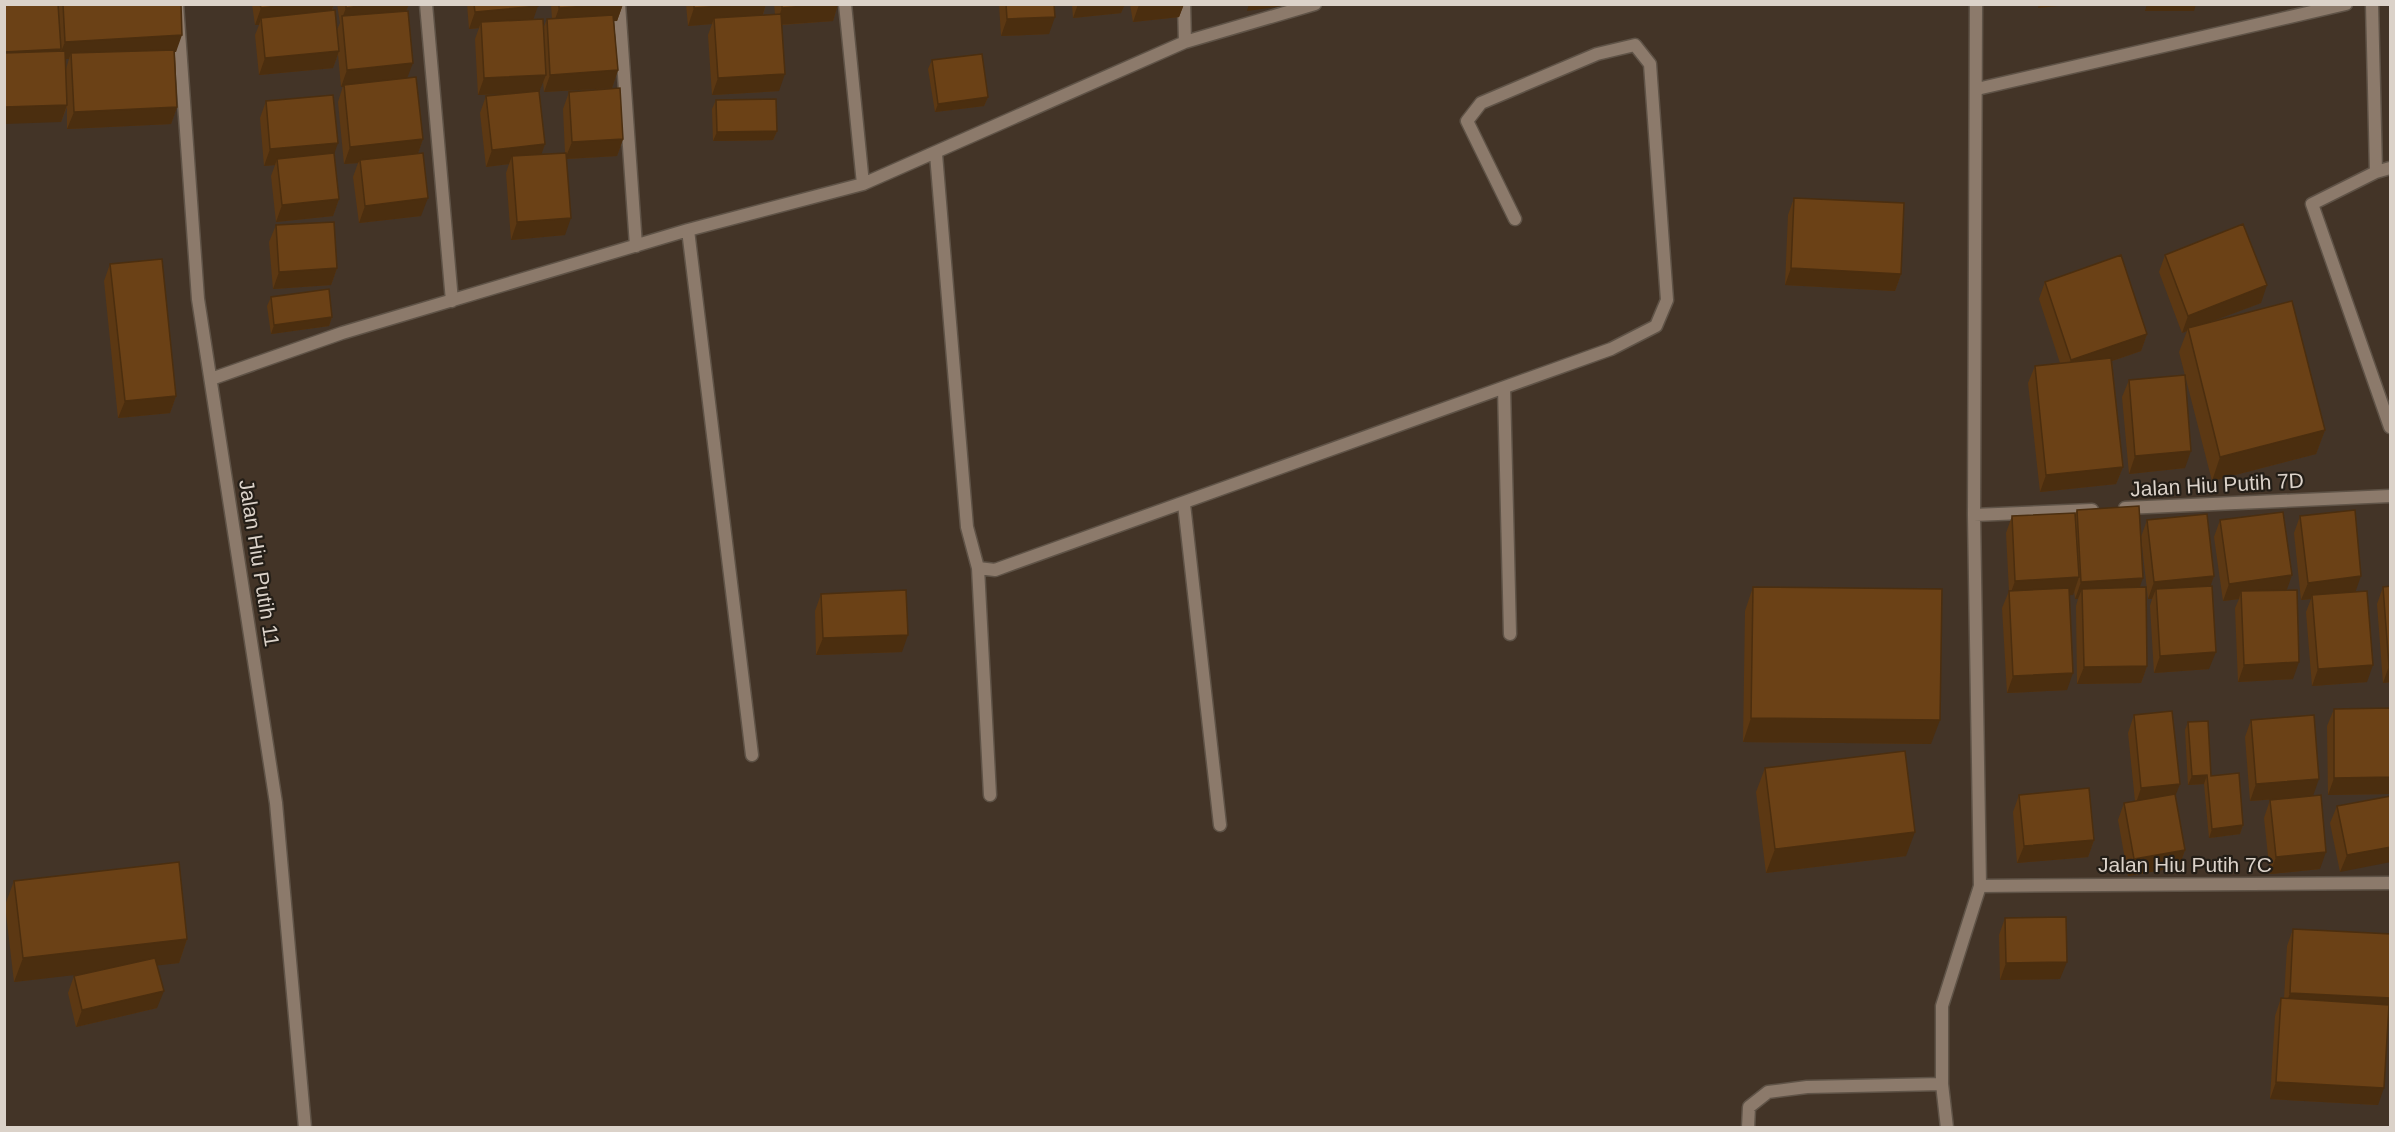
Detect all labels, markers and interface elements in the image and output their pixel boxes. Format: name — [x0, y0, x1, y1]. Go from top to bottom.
street label: Jalan Hiu Putih 7D — [2130, 468, 2304, 501]
street label: Jalan Hiu Putih 11 — [235, 478, 284, 648]
street label: Jalan Hiu Putih 7C — [2098, 853, 2272, 876]

